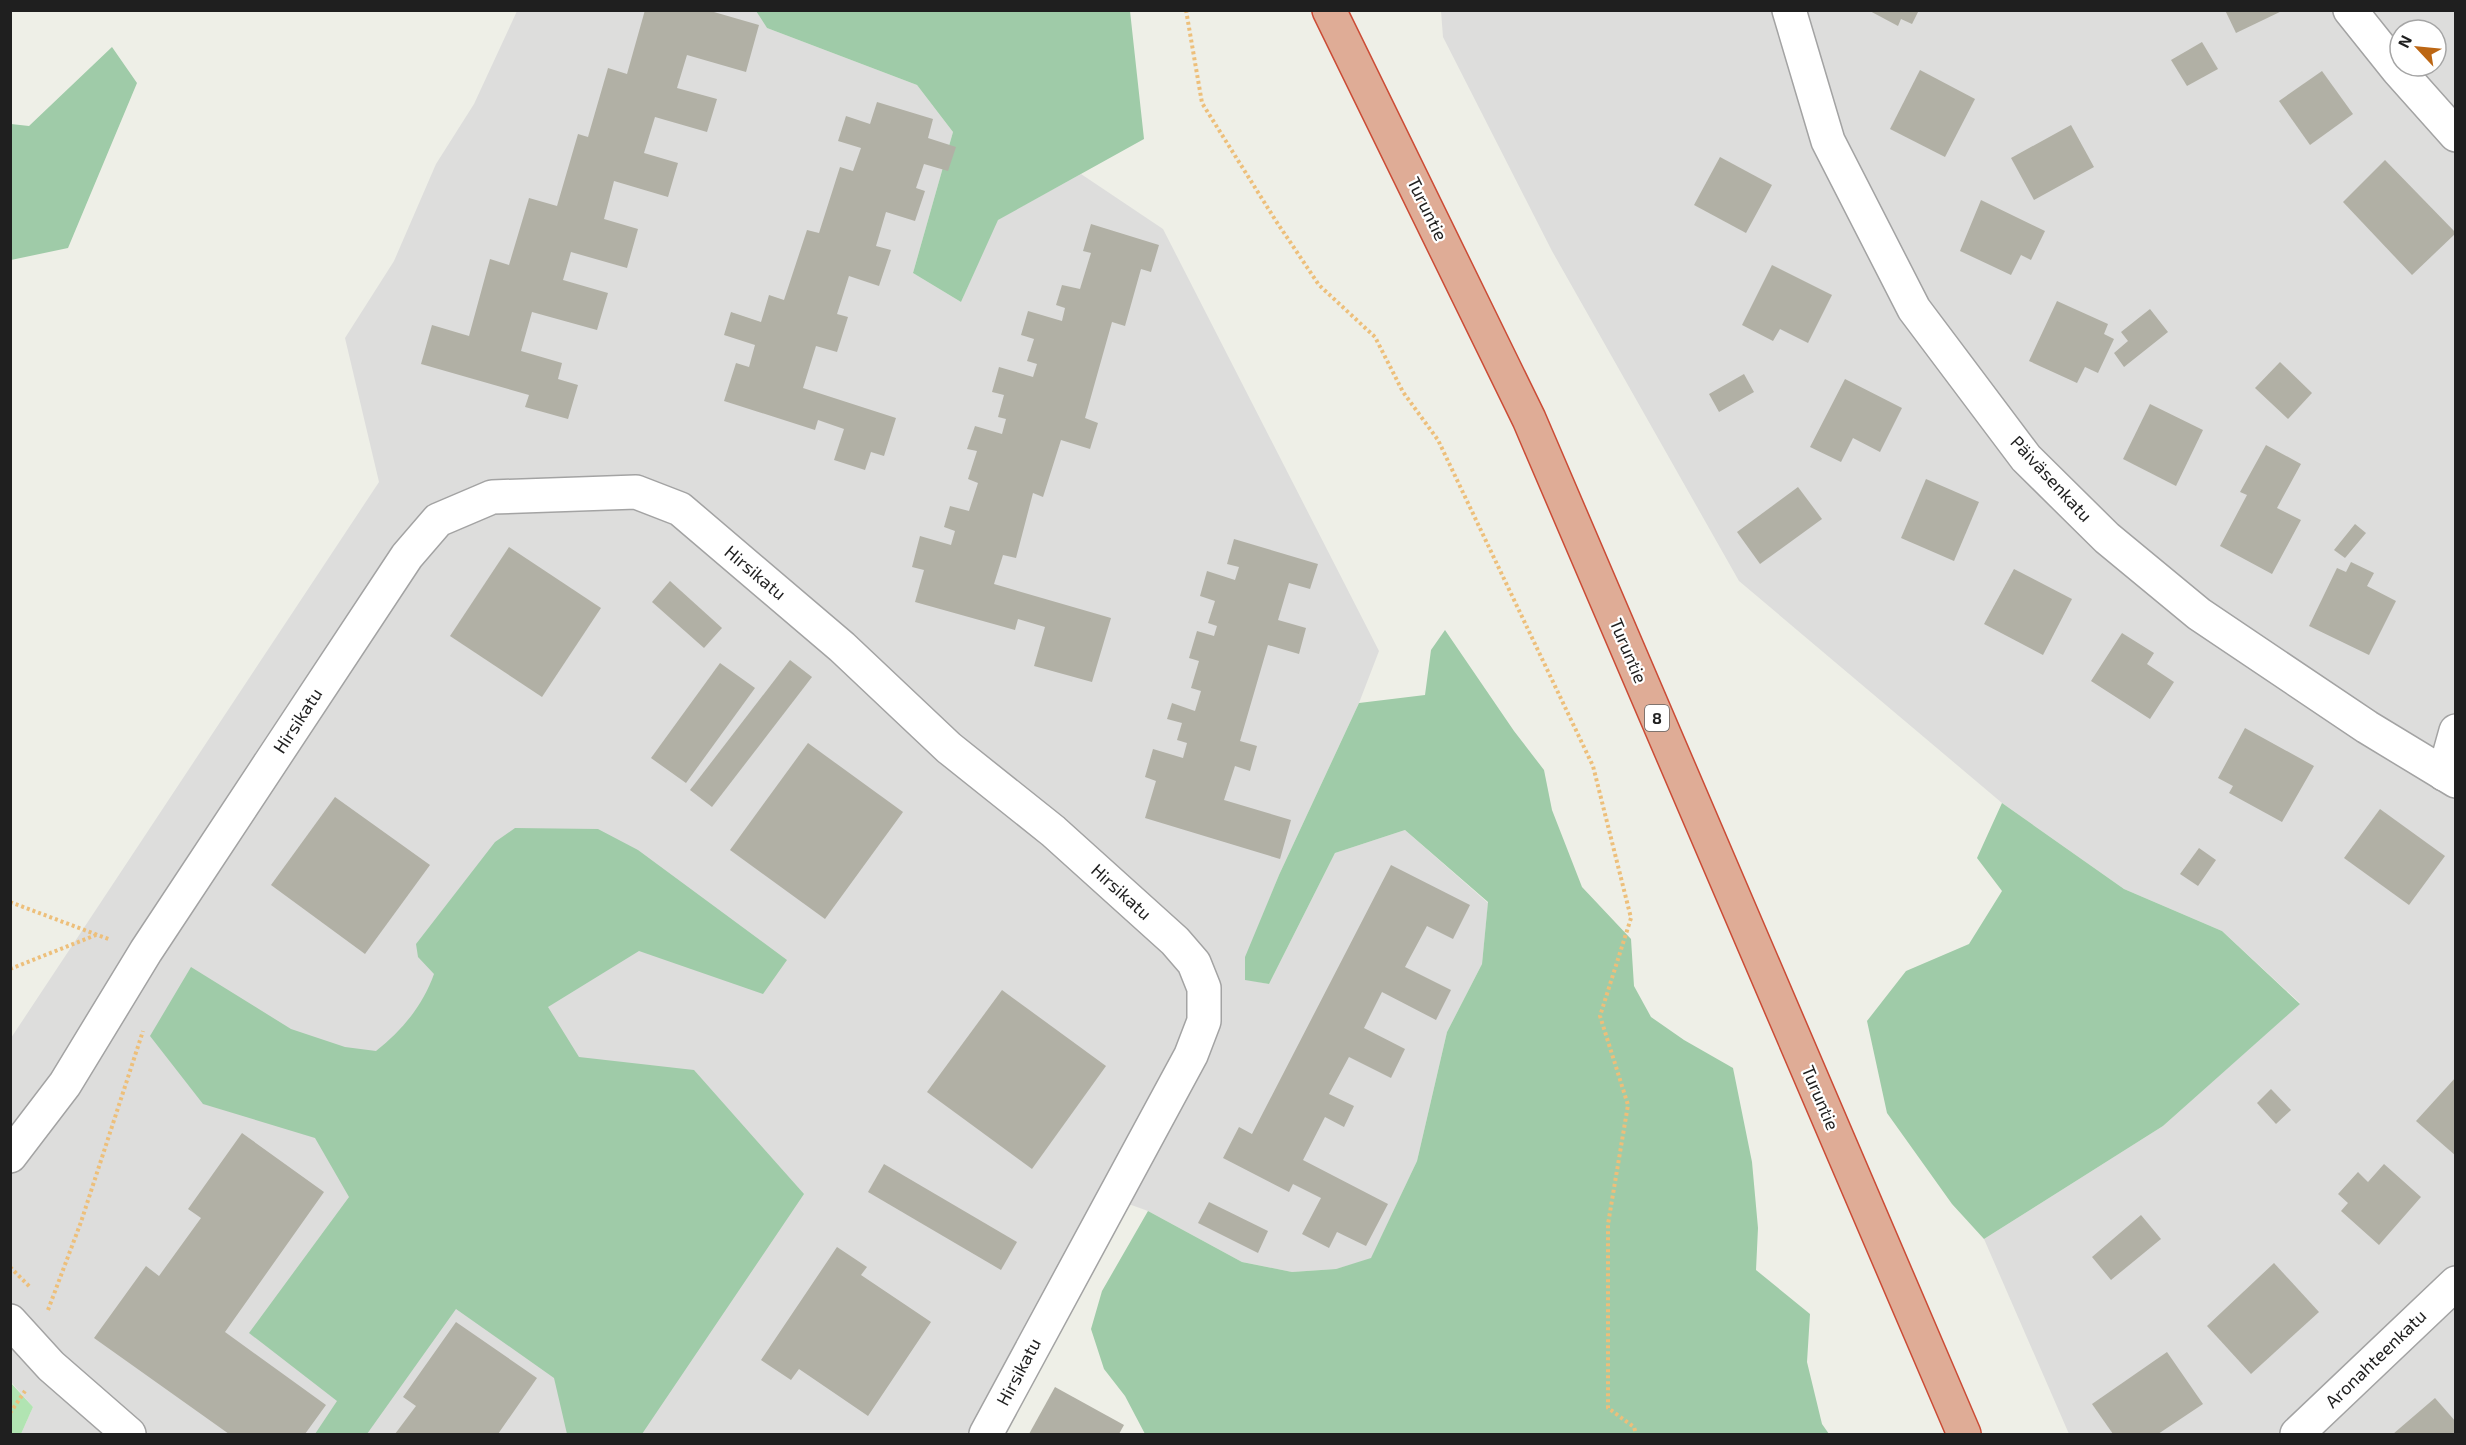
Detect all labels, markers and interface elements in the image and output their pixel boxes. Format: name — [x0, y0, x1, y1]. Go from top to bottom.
north arrow — [2388, 18, 2448, 78]
text: N — [2393, 32, 2415, 51]
street label: Turuntie — [1403, 173, 1453, 244]
street label: Päiväsenkatu — [2006, 431, 2097, 526]
street label: Hirsikatu — [720, 540, 791, 604]
street label: Turuntie — [1606, 615, 1652, 686]
street label: Hirsikatu — [268, 684, 326, 757]
road number: 8 — [1645, 705, 1669, 731]
street label: Hirsikatu — [1087, 858, 1156, 924]
street label: Turuntie — [1798, 1062, 1844, 1133]
street label: Aronahteenkatu — [2320, 1305, 2430, 1412]
street label: Hirsikatu — [991, 1334, 1045, 1409]

